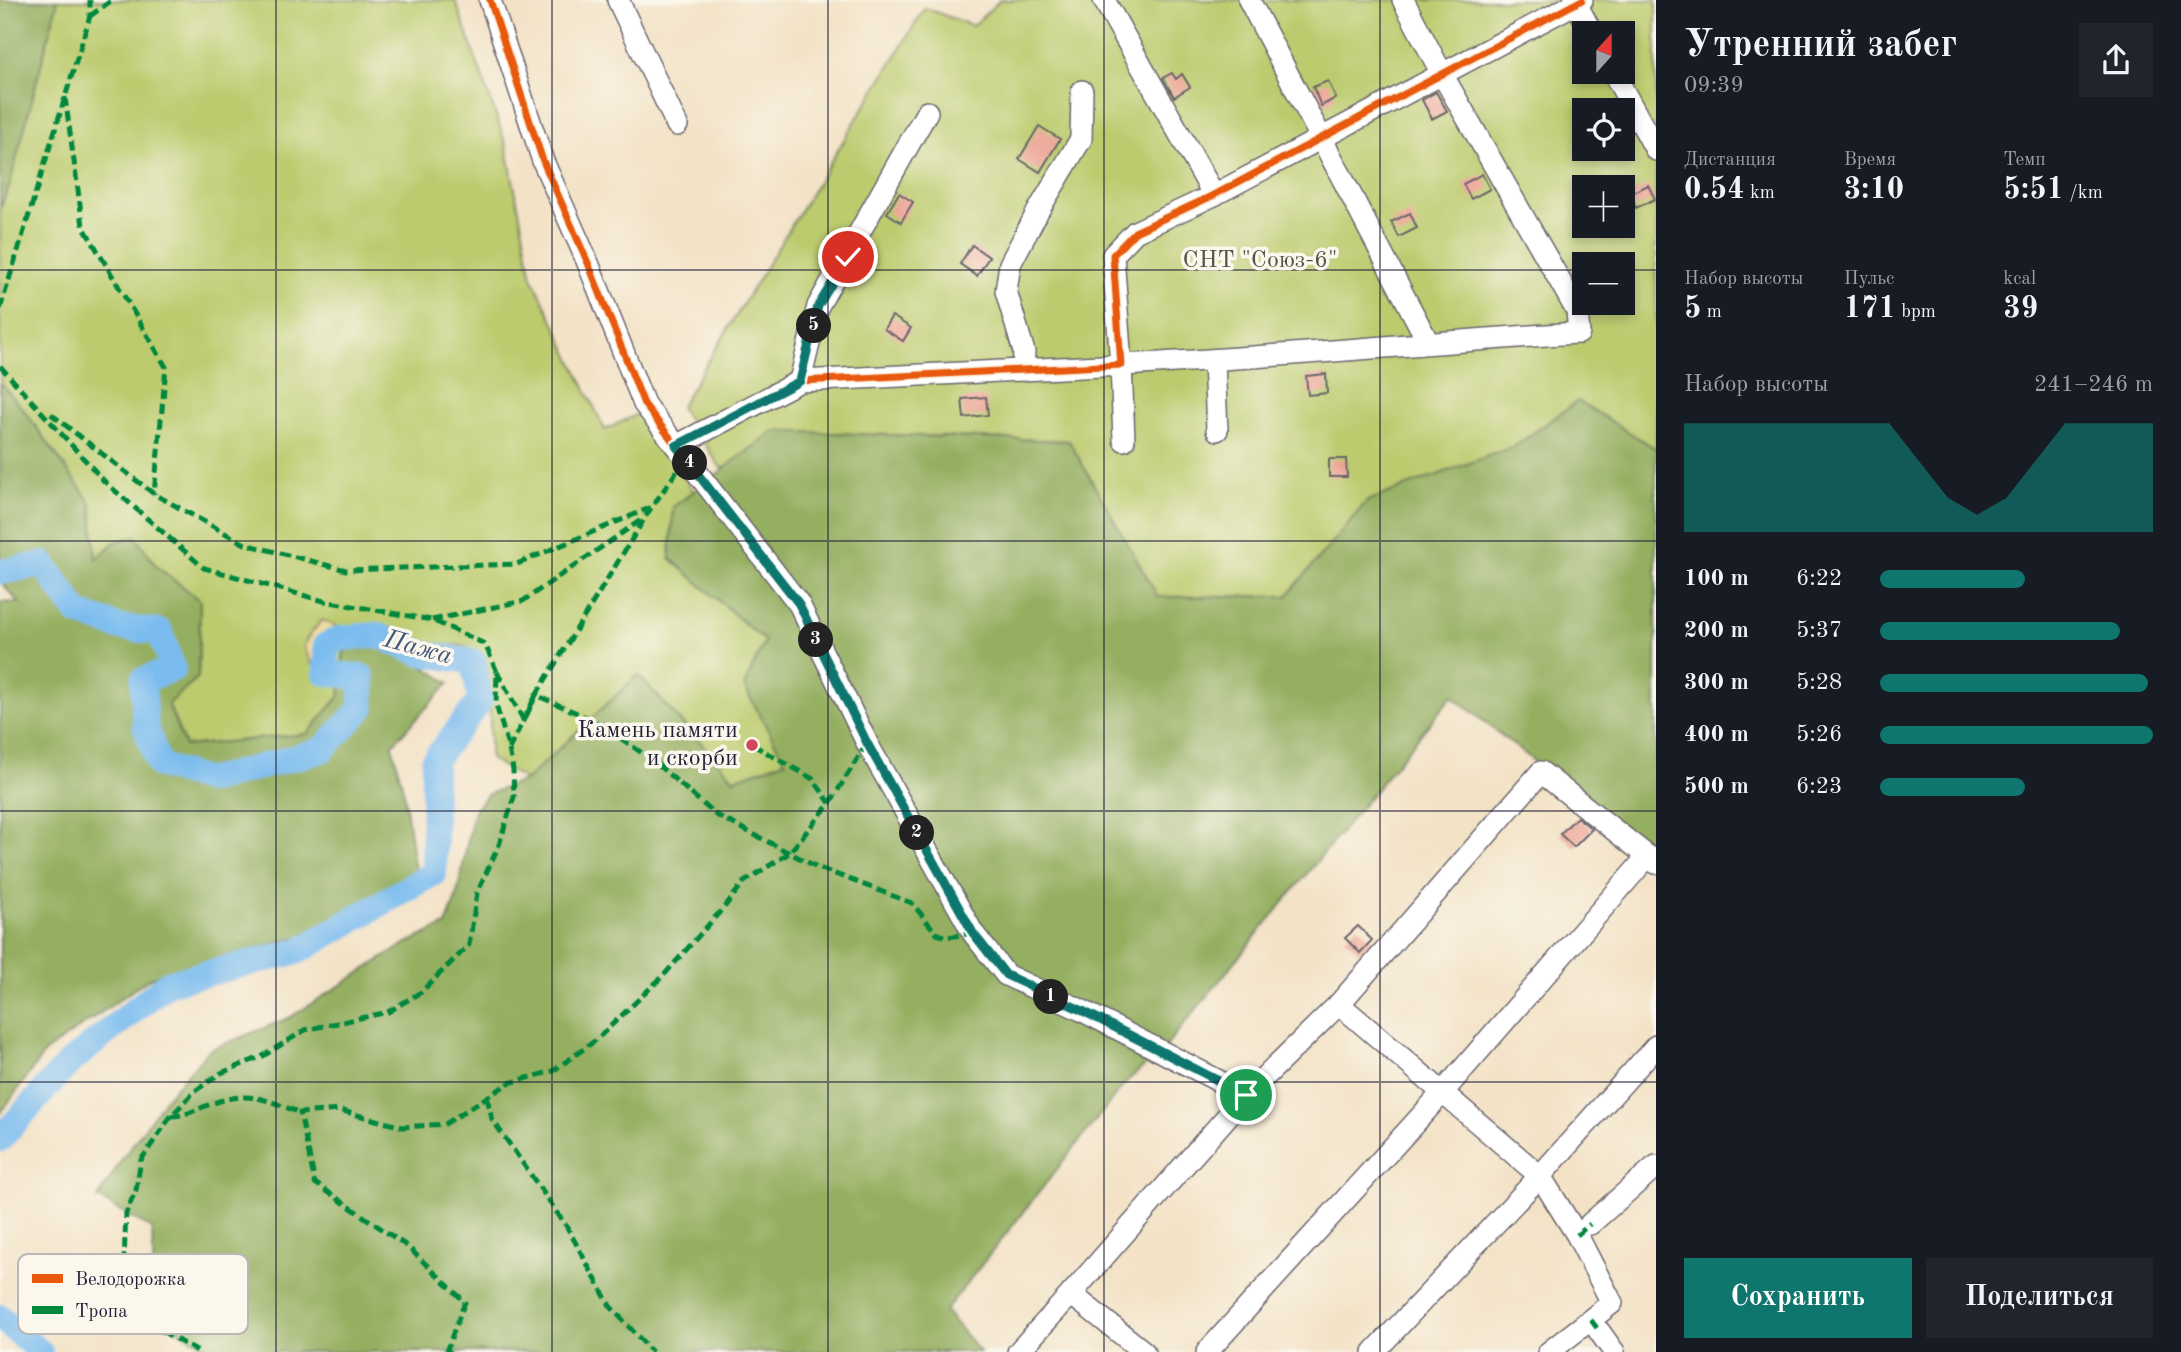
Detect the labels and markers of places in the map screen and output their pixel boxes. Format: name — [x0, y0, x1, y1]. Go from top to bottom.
pin — [818, 227, 878, 287]
pin: 5 — [796, 308, 832, 344]
pin: 4 — [672, 446, 708, 480]
pin: 3 — [798, 622, 834, 658]
place label: Камень памяти и скорби — [577, 719, 738, 771]
marker: Камень памяти и скорби — [744, 737, 760, 753]
pin: 2 — [900, 816, 934, 850]
pin: 1 — [1034, 979, 1068, 1014]
pin — [1216, 1065, 1276, 1125]

